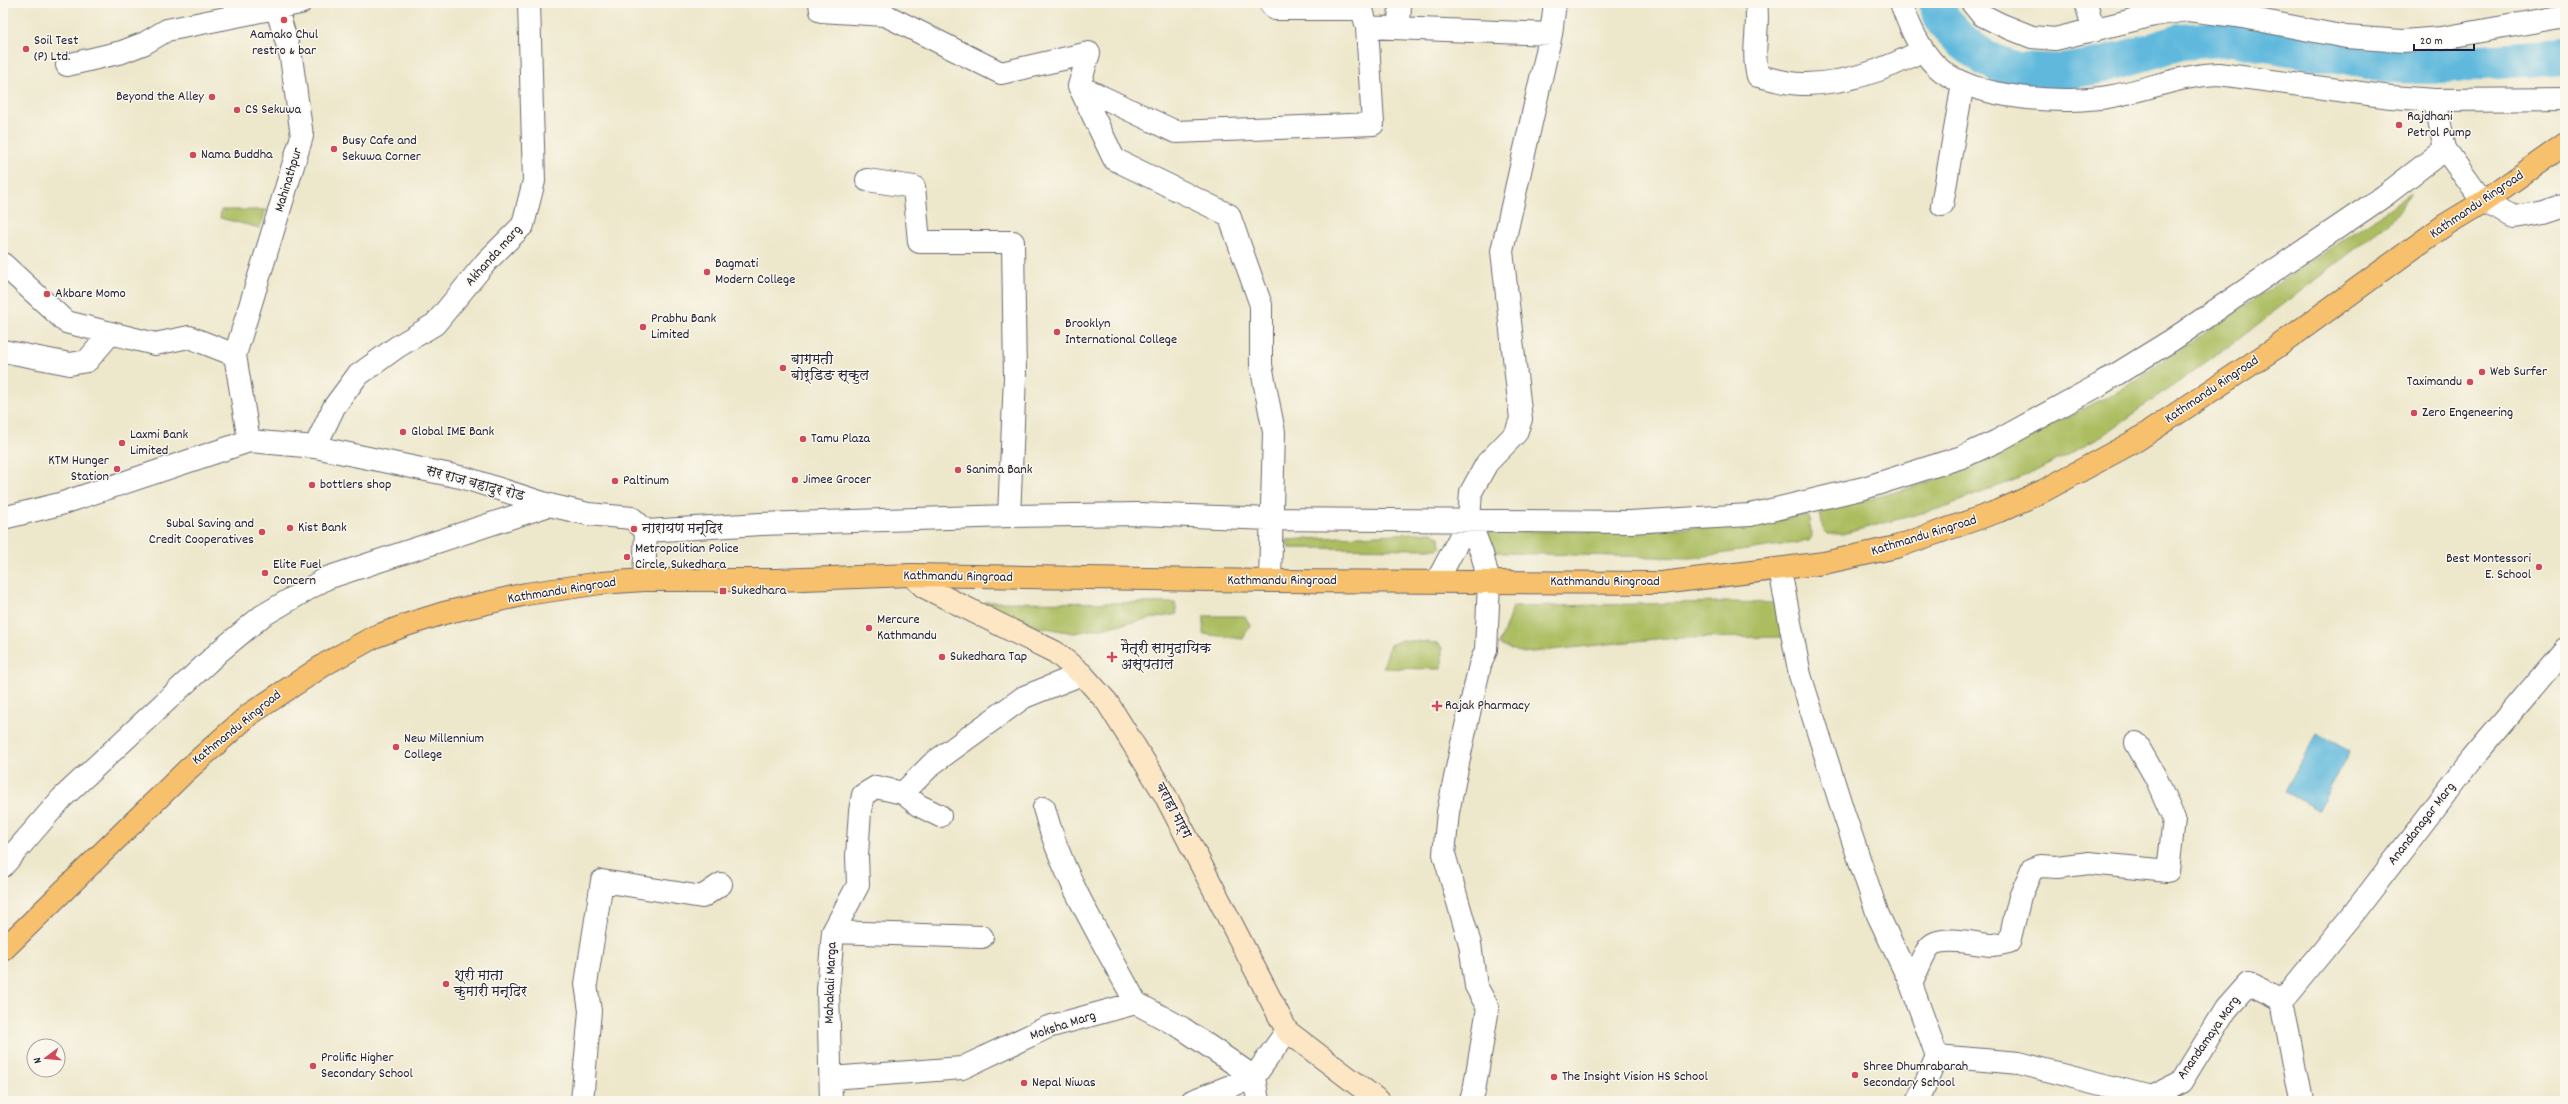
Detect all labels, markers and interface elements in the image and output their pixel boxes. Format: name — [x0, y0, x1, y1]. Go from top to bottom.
marker: Aamako Chul restro & bar — [279, 15, 289, 25]
place label: Aamako Chul restro & bar — [250, 25, 319, 61]
scale bar — [2414, 26, 2474, 52]
place label: Soil Test (P) Ltd. — [34, 31, 78, 67]
text: 20 m — [2420, 33, 2443, 50]
marker: Soil Test (P) Ltd. — [21, 44, 31, 54]
place label: Beyond the Alley — [116, 87, 204, 107]
marker: Beyond the Alley — [207, 92, 217, 102]
place label: CS Sekuwa — [245, 100, 301, 120]
marker: CS Sekuwa — [232, 105, 242, 115]
place label: Rajdhani Petrol Pump — [2407, 107, 2471, 143]
marker: Rajdhani Petrol Pump — [2394, 120, 2404, 130]
place label: Busy Cafe and Sekuwa Corner — [342, 131, 422, 167]
marker: Busy Cafe and Sekuwa Corner — [329, 144, 339, 154]
place label: Nama Buddha — [201, 145, 273, 165]
street label: Mahinathpur — [270, 145, 308, 215]
marker: Nama Buddha — [188, 150, 198, 160]
street label: Kathmandu Ringroad — [2426, 166, 2528, 244]
street label: Akhanda marg — [461, 221, 527, 291]
place label: Bagmati Modern College — [715, 254, 795, 290]
marker: Bagmati Modern College — [702, 267, 712, 277]
place label: Akbare Momo — [55, 284, 126, 304]
marker: Akbare Momo — [42, 289, 52, 299]
place label: Prabhu Bank Limited — [651, 309, 716, 345]
place label: Brooklyn International College — [1065, 314, 1177, 350]
marker: Prabhu Bank Limited — [638, 322, 648, 332]
marker: Brooklyn International College — [1052, 327, 1062, 337]
place label: बागमती बोर्डिङ स्कुल — [790, 350, 870, 386]
street label: Kathmandu Ringroad — [2161, 351, 2263, 429]
place label: Web Surfer — [2490, 362, 2548, 382]
marker: बागमती बोर्डिङ स्कुल — [778, 363, 788, 373]
marker: Web Surfer — [2477, 367, 2487, 377]
place label: Taximandu — [2407, 372, 2462, 392]
marker: Taximandu — [2465, 377, 2475, 387]
place label: Zero Engeneering — [2422, 403, 2513, 423]
marker: Zero Engeneering — [2409, 408, 2419, 418]
place label: Global IME Bank — [411, 422, 495, 442]
place label: Laxmi Bank Limited — [130, 425, 189, 461]
marker: Global IME Bank — [398, 427, 408, 437]
place label: Tamu Plaza — [811, 429, 871, 449]
marker: Tamu Plaza — [798, 434, 808, 444]
marker: Laxmi Bank Limited — [117, 438, 127, 448]
place label: KTM Hunger Station — [48, 451, 110, 487]
place label: Sanima Bank — [966, 460, 1033, 480]
street label: सर राज बहादुर रोड — [423, 461, 527, 507]
marker: KTM Hunger Station — [112, 464, 122, 474]
marker: Sanima Bank — [953, 465, 963, 475]
place label: Jimee Grocer — [803, 470, 872, 490]
place label: Paltinum — [623, 471, 669, 491]
place label: bottlers shop — [320, 475, 391, 495]
marker: Jimee Grocer — [790, 475, 800, 485]
marker: Paltinum — [610, 476, 620, 486]
marker: bottlers shop — [307, 480, 317, 490]
street label: Kathmandu Ringroad — [1869, 510, 1979, 562]
place label: Subal Saving and Credit Cooperatives — [149, 514, 254, 550]
place label: Kist Bank — [298, 518, 347, 538]
place label: नारायण मन्दिर — [641, 519, 724, 539]
marker: Kist Bank — [285, 523, 295, 533]
marker: नारायण मन्दिर — [629, 524, 639, 534]
marker: Subal Saving and Credit Cooperatives — [257, 527, 267, 537]
place label: Metropolitian Police Circle, Sukedhara — [635, 539, 739, 575]
place label: Best Montessori E. School — [2446, 549, 2532, 585]
marker: Metropolitian Police Circle, Sukedhara — [622, 552, 632, 562]
place label: Elite Fuel Concern — [273, 555, 322, 591]
marker: Best Montessori E. School — [2534, 562, 2544, 572]
street label: Kathmandu Ringroad — [903, 566, 1013, 588]
marker: Elite Fuel Concern — [260, 568, 270, 578]
street label: Kathmandu Ringroad — [1227, 571, 1337, 591]
street label: Kathmandu Ringroad — [1550, 572, 1660, 592]
street label: Kathmandu Ringroad — [506, 573, 618, 609]
place label: Sukedhara — [731, 581, 787, 601]
marker: Sukedhara — [718, 586, 728, 596]
place label: Mercure Kathmandu — [877, 610, 937, 646]
marker: Mercure Kathmandu — [864, 623, 874, 633]
place label: मैत्री सामुदायिक अस्पताल — [1120, 638, 1211, 675]
place label: Sukedhara Tap — [950, 647, 1027, 667]
marker: मैत्री सामुदायिक अस्पताल — [1106, 651, 1118, 663]
marker: Sukedhara Tap — [937, 652, 947, 662]
street label: Kathmandu Ringroad — [188, 686, 286, 770]
place label: Rajak Pharmacy — [1445, 696, 1530, 716]
marker: Rajak Pharmacy — [1432, 701, 1442, 711]
place label: New Millennium College — [404, 729, 484, 765]
marker: New Millennium College — [391, 742, 401, 752]
street label: Anandanagar Marg — [2383, 778, 2461, 870]
street label: बराहा मार्ग — [1149, 779, 1197, 843]
street label: Mahakali Marga — [820, 941, 842, 1024]
place label: श्री माता कुमारी मन्दिर — [453, 966, 528, 1002]
marker: श्री माता कुमारी मन्दिर — [441, 979, 451, 989]
street label: Anandamaya Marg — [2173, 992, 2245, 1084]
street label: Moksha Marg — [1027, 1006, 1099, 1046]
north arrow — [26, 1038, 66, 1078]
place label: Prolific Higher Secondary School — [321, 1048, 414, 1084]
text: N — [30, 1055, 47, 1065]
place label: Shree Dhumrabarah Secondary School — [1863, 1057, 1968, 1093]
marker: Prolific Higher Secondary School — [308, 1061, 318, 1071]
place label: The Insight Vision HS School — [1562, 1067, 1708, 1087]
marker: Shree Dhumrabarah Secondary School — [1850, 1070, 1860, 1080]
marker: The Insight Vision HS School — [1549, 1072, 1559, 1082]
place label: Nepal Niwas — [1032, 1073, 1096, 1093]
marker: Nepal Niwas — [1019, 1078, 1029, 1088]

